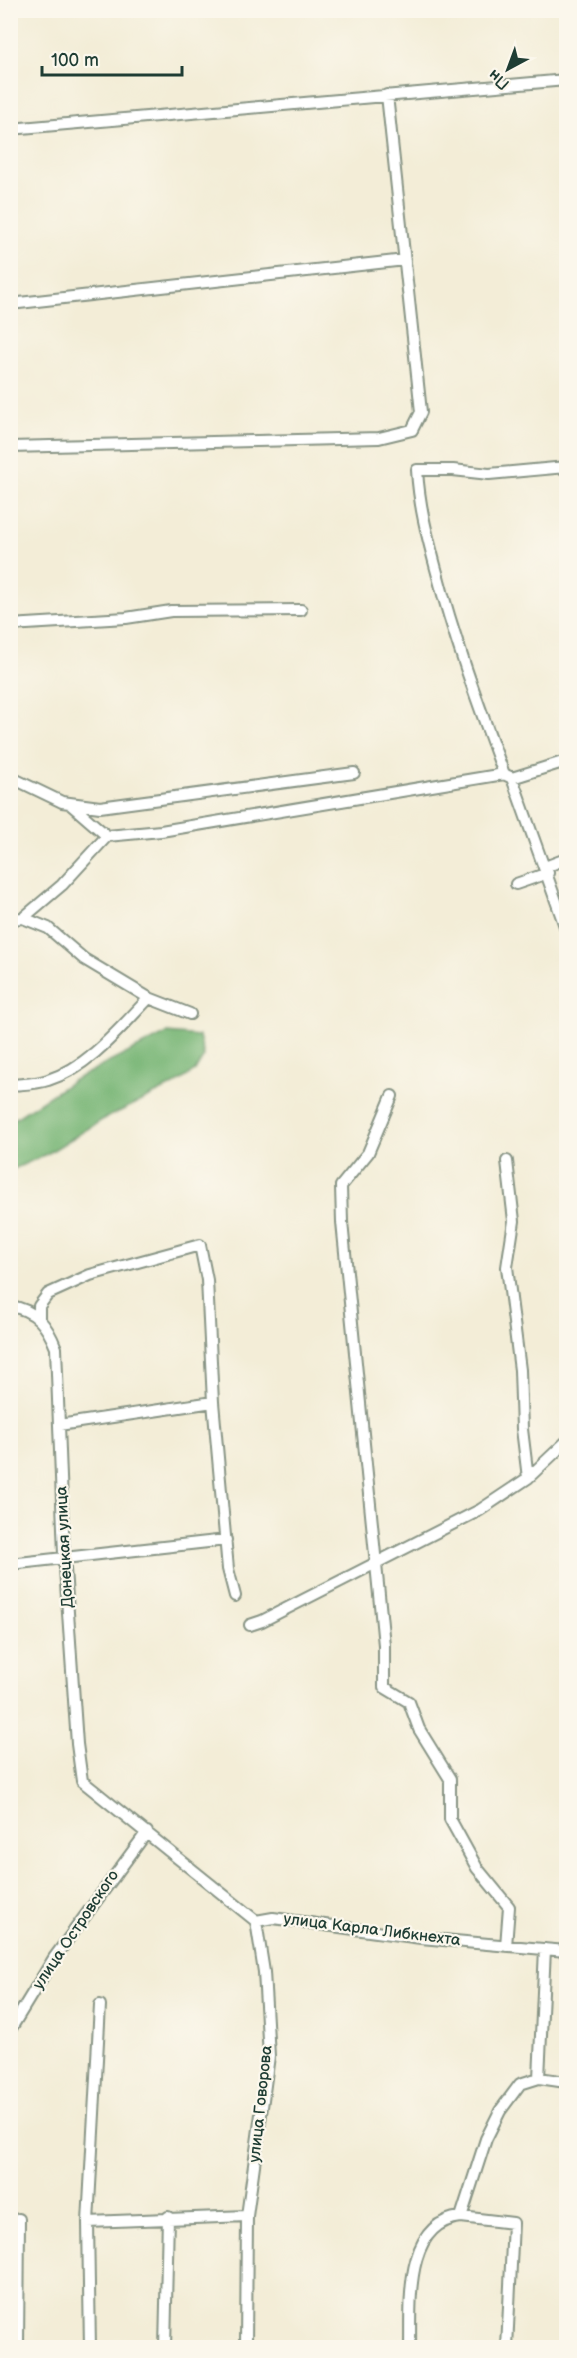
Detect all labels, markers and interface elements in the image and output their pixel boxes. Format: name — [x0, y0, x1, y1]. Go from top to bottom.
scale bar — [42, 39, 182, 77]
north arrow — [478, 39, 538, 99]
text: 100 m — [51, 50, 99, 71]
text: Пн — [485, 65, 513, 93]
street label: Донецкая улица — [52, 1485, 78, 1609]
street label: улица Островского — [29, 1867, 123, 1993]
street label: улица Карла Либкнехта — [282, 1910, 462, 1950]
street label: улица Говорова — [245, 2044, 277, 2164]

